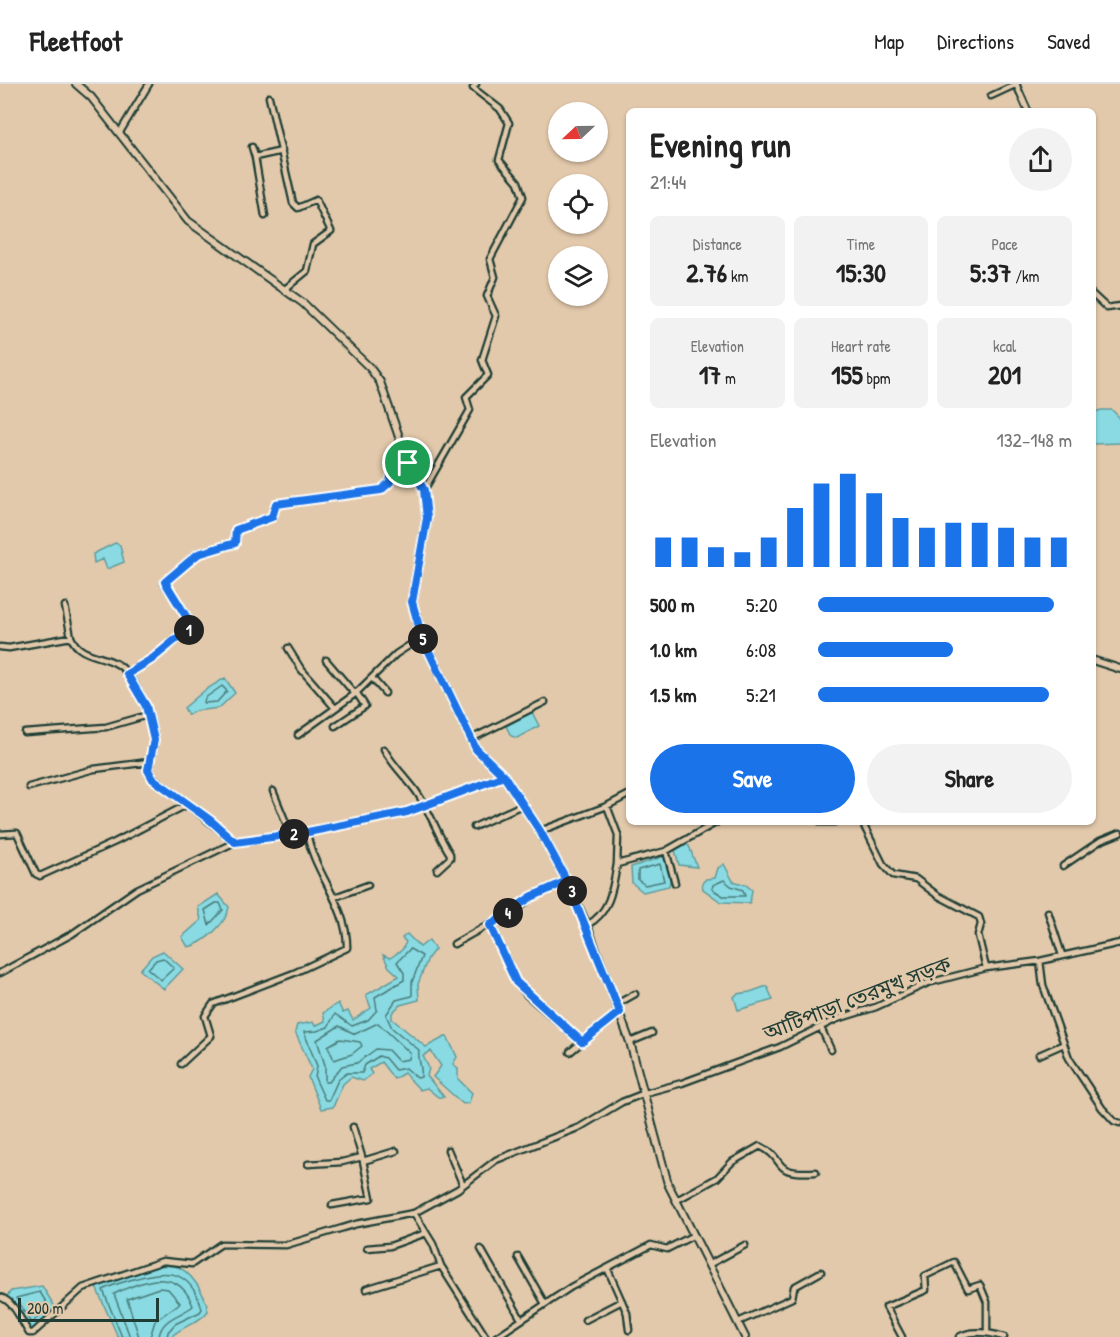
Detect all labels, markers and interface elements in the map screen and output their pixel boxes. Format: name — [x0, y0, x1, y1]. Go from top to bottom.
text: Fleetfoot — [30, 22, 122, 60]
text: Map — [874, 27, 904, 56]
text: Directions — [937, 27, 1014, 56]
text: Saved — [1047, 27, 1090, 56]
north arrow — [548, 102, 608, 162]
map controls — [548, 102, 608, 306]
text: Evening run — [650, 123, 791, 167]
button: share — [1009, 128, 1072, 191]
text: 21:44 — [650, 168, 686, 195]
button: locate — [548, 174, 608, 234]
text: Distance — [693, 233, 742, 255]
text: Time — [847, 233, 875, 255]
text: Pace — [991, 233, 1018, 255]
button: layers — [548, 246, 608, 306]
text: 2.76 — [686, 255, 727, 290]
text: 15:30 — [836, 255, 886, 290]
text: 5:37 — [970, 255, 1011, 290]
text: km — [727, 265, 748, 287]
text: /km — [1011, 265, 1039, 287]
text: Elevation — [691, 335, 744, 357]
text: Heart rate — [831, 335, 891, 357]
text: kcal — [993, 335, 1016, 357]
text: 17 — [699, 357, 721, 392]
text: 155 — [831, 357, 863, 392]
text: 201 — [988, 357, 1021, 392]
text: m — [721, 367, 736, 389]
text: bpm — [863, 367, 891, 389]
text: Elevation — [650, 426, 716, 453]
text: 132–148 m — [996, 426, 1072, 453]
pin — [382, 437, 433, 488]
icon: arrive — [391, 446, 424, 479]
text: 500 m — [650, 591, 695, 618]
text: 5:20 — [746, 591, 777, 618]
pin: 1 — [174, 615, 204, 645]
text: 1 — [186, 619, 192, 641]
pin: 5 — [408, 624, 438, 654]
text: 5 — [420, 628, 426, 650]
text: 1.0 km — [650, 636, 697, 663]
text: 6:08 — [746, 636, 776, 663]
text: 1.5 km — [650, 681, 697, 708]
text: 5:21 — [746, 681, 776, 708]
button: Save — [650, 744, 855, 813]
button: Share — [867, 744, 1072, 813]
pin: 2 — [279, 819, 309, 849]
text: 2 — [290, 823, 298, 845]
pin: 3 — [557, 876, 587, 906]
text: 3 — [568, 880, 576, 902]
pin: 4 — [493, 898, 523, 928]
text: 4 — [505, 902, 511, 924]
street label: আটিপাড়া তেরমুখ সড়ক — [758, 948, 956, 1048]
scale bar — [18, 1295, 159, 1322]
text: 200 m — [27, 1297, 63, 1319]

